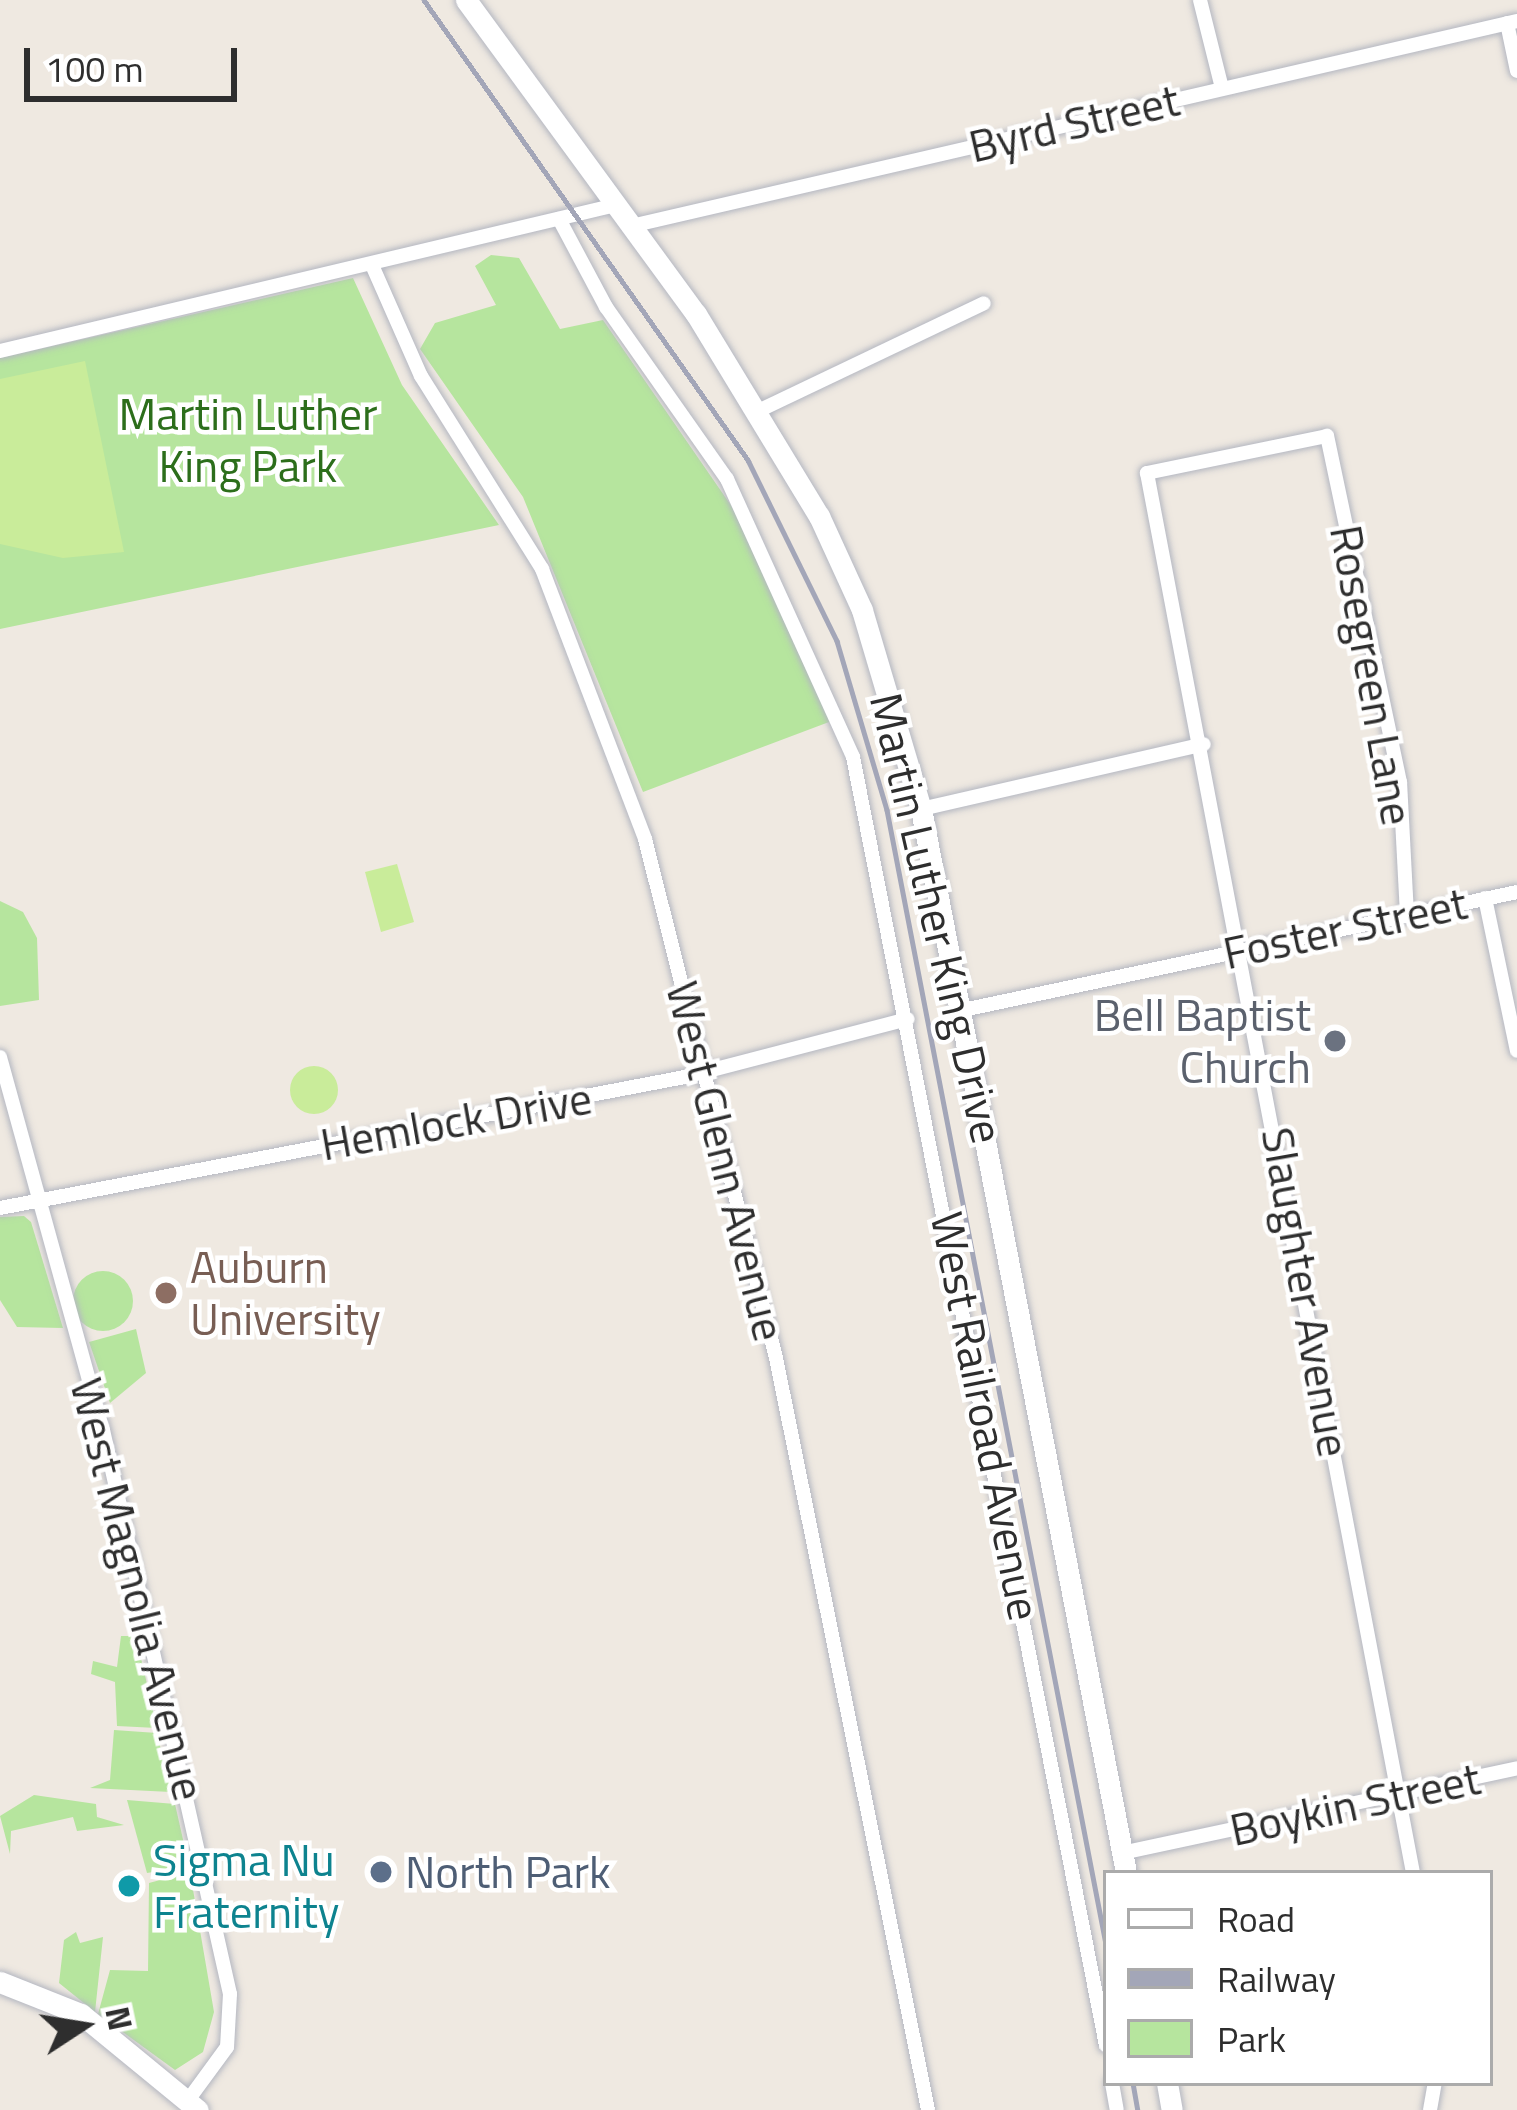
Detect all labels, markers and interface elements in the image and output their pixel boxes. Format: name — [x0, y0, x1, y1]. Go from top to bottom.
scale bar — [30, 24, 243, 98]
text: 100 m — [45, 41, 144, 96]
street label: Byrd Street — [964, 73, 1184, 173]
park label: Martin Luther King Park — [118, 387, 378, 493]
street label: Rosegreen Lane — [1319, 521, 1425, 829]
street label: Martin Luther King Drive — [859, 688, 1015, 1148]
street label: Foster Street — [1218, 876, 1472, 980]
street label: West Glenn Avenue — [655, 976, 797, 1346]
place label: Bell Baptist Church — [1094, 988, 1311, 1094]
marker: Bell Baptist Church — [1322, 1028, 1348, 1054]
street label: Hemlock Drive — [316, 1071, 596, 1171]
street label: Slaughter Avenue — [1250, 1123, 1362, 1461]
street label: West Railroad Avenue — [920, 1207, 1052, 1625]
place label: Auburn University — [190, 1240, 381, 1346]
marker: Auburn University — [153, 1280, 179, 1306]
street label: West Magnolia Avenue — [59, 1372, 217, 1806]
street label: Boykin Street — [1225, 1751, 1485, 1857]
place label: Sigma Nu Fraternity — [153, 1833, 339, 1939]
place label: North Park — [405, 1845, 611, 1899]
marker: North Park — [368, 1859, 394, 1885]
legend — [1103, 1870, 1493, 2086]
marker: Sigma Nu Fraternity — [116, 1873, 142, 1899]
text: Road — [1217, 1891, 1295, 1946]
text: Railway — [1217, 1951, 1336, 2006]
north arrow — [24, 1966, 144, 2086]
text: N — [92, 2002, 146, 2035]
text: Park — [1217, 2011, 1286, 2066]

